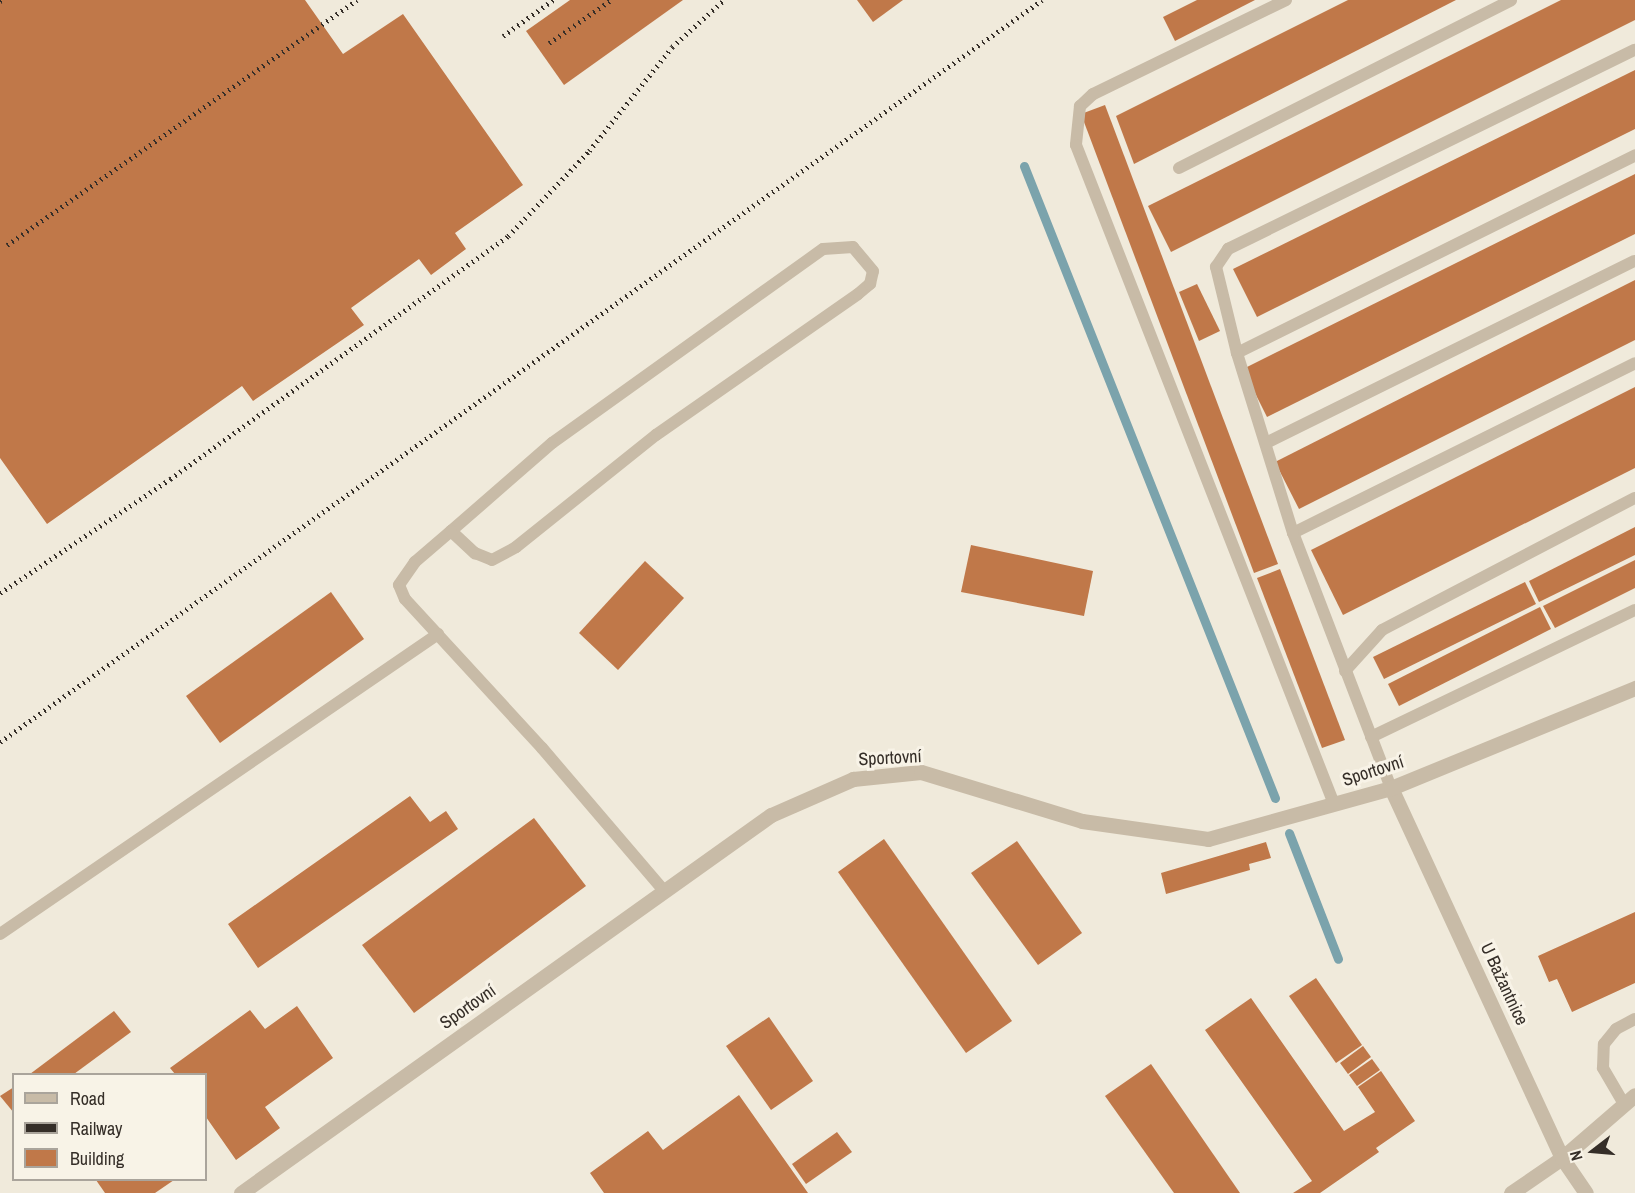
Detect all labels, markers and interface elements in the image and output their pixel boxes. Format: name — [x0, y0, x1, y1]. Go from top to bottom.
street label: Sportovní — [858, 746, 922, 770]
street label: Sportovní — [1340, 751, 1406, 791]
street label: U Bažantnice — [1475, 939, 1533, 1029]
street label: Sportovní — [436, 980, 500, 1034]
legend — [12, 1073, 207, 1181]
text: Road — [70, 1086, 105, 1111]
text: Railway — [70, 1116, 123, 1141]
north arrow — [1563, 1121, 1623, 1181]
text: Building — [70, 1146, 124, 1171]
text: N — [1564, 1148, 1588, 1164]

